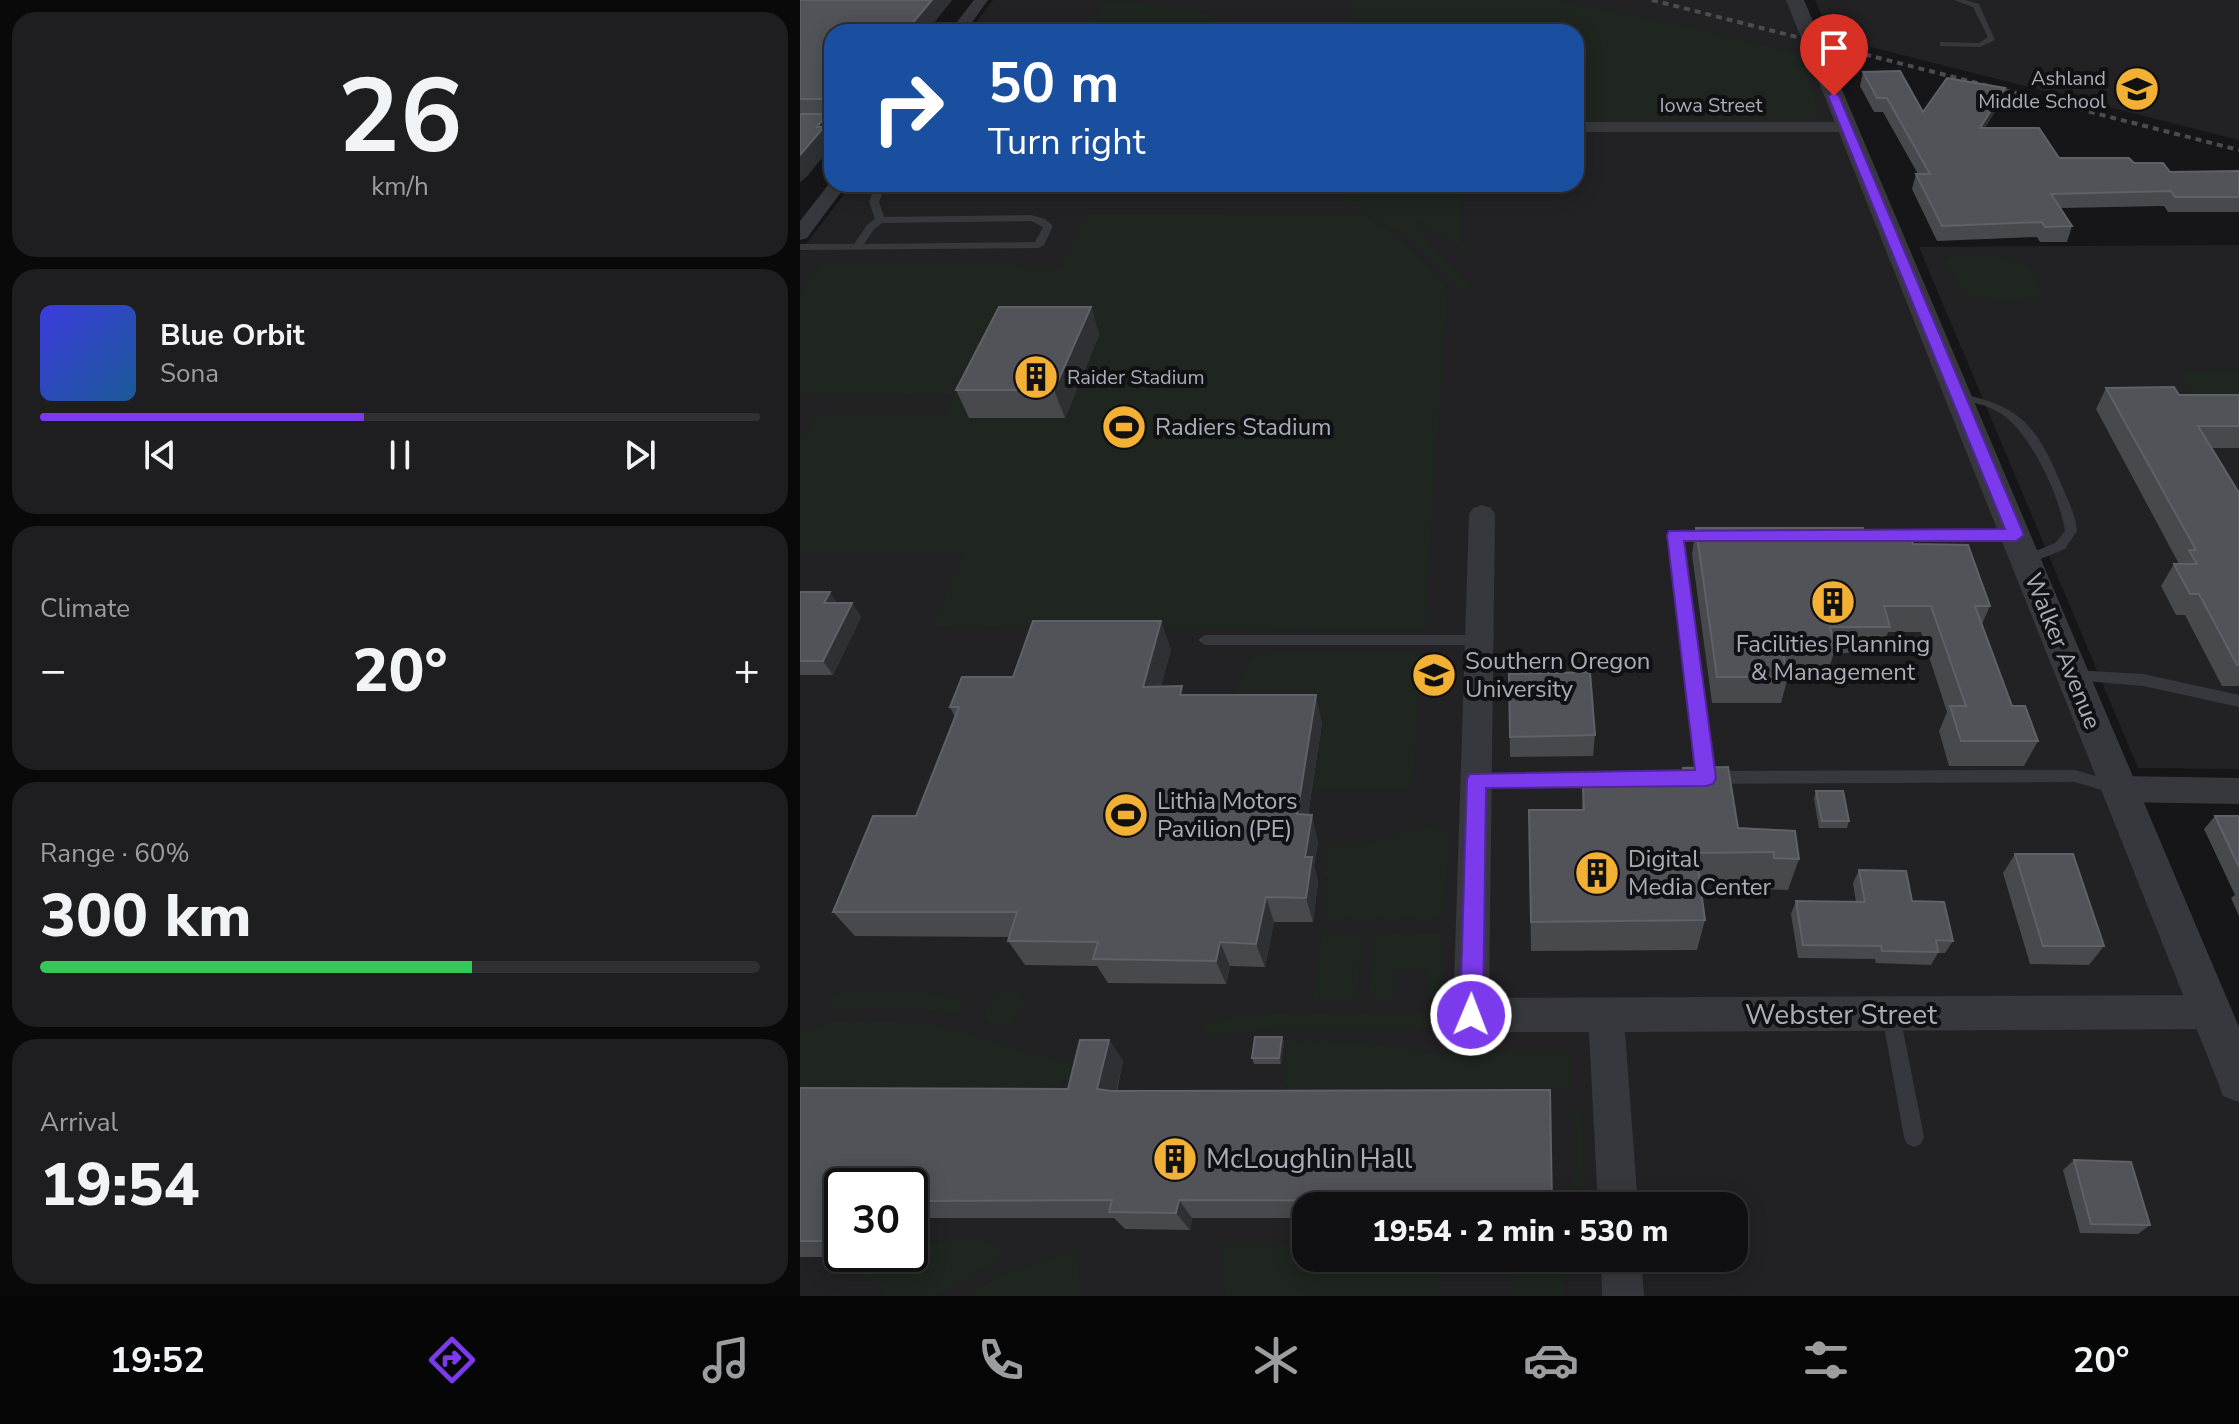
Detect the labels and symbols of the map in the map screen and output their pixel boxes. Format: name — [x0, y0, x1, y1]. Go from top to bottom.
pin — [1800, 14.0, 1868, 96]
place label: Ashland Middle School — [1978, 65, 2106, 115]
school or university icon: Ashland Middle School — [2113, 65, 2161, 113]
street label: Iowa Street — [1659, 92, 1764, 119]
building icon: Raider Stadium — [1012, 353, 1060, 401]
place label: Raider Stadium — [1067, 364, 1205, 391]
sports icon: Radiers Stadium — [1100, 403, 1148, 451]
place label: Radiers Stadium — [1155, 411, 1332, 443]
street label: Walker Avenue — [2017, 568, 2109, 734]
building icon: Facilities Planning & Management — [1809, 578, 1857, 626]
place label: Facilities Planning & Management — [1736, 628, 1930, 688]
place label: Southern Oregon University — [1465, 645, 1650, 705]
school or university icon: Southern Oregon University — [1410, 651, 1458, 699]
place label: Lithia Motors Pavilion (PE) — [1157, 785, 1297, 845]
sports icon: Lithia Motors Pavilion (PE) — [1102, 791, 1150, 839]
place label: Digital Media Center — [1628, 843, 1771, 903]
building icon: Digital Media Center — [1573, 849, 1621, 897]
position arrow — [1429, 973, 1513, 1057]
street label: Webster Street — [1745, 996, 1937, 1034]
building icon: McLoughlin Hall — [1151, 1135, 1199, 1183]
place label: McLoughlin Hall — [1206, 1140, 1413, 1178]
speed limit sign: 30 — [824, 1168, 928, 1272]

